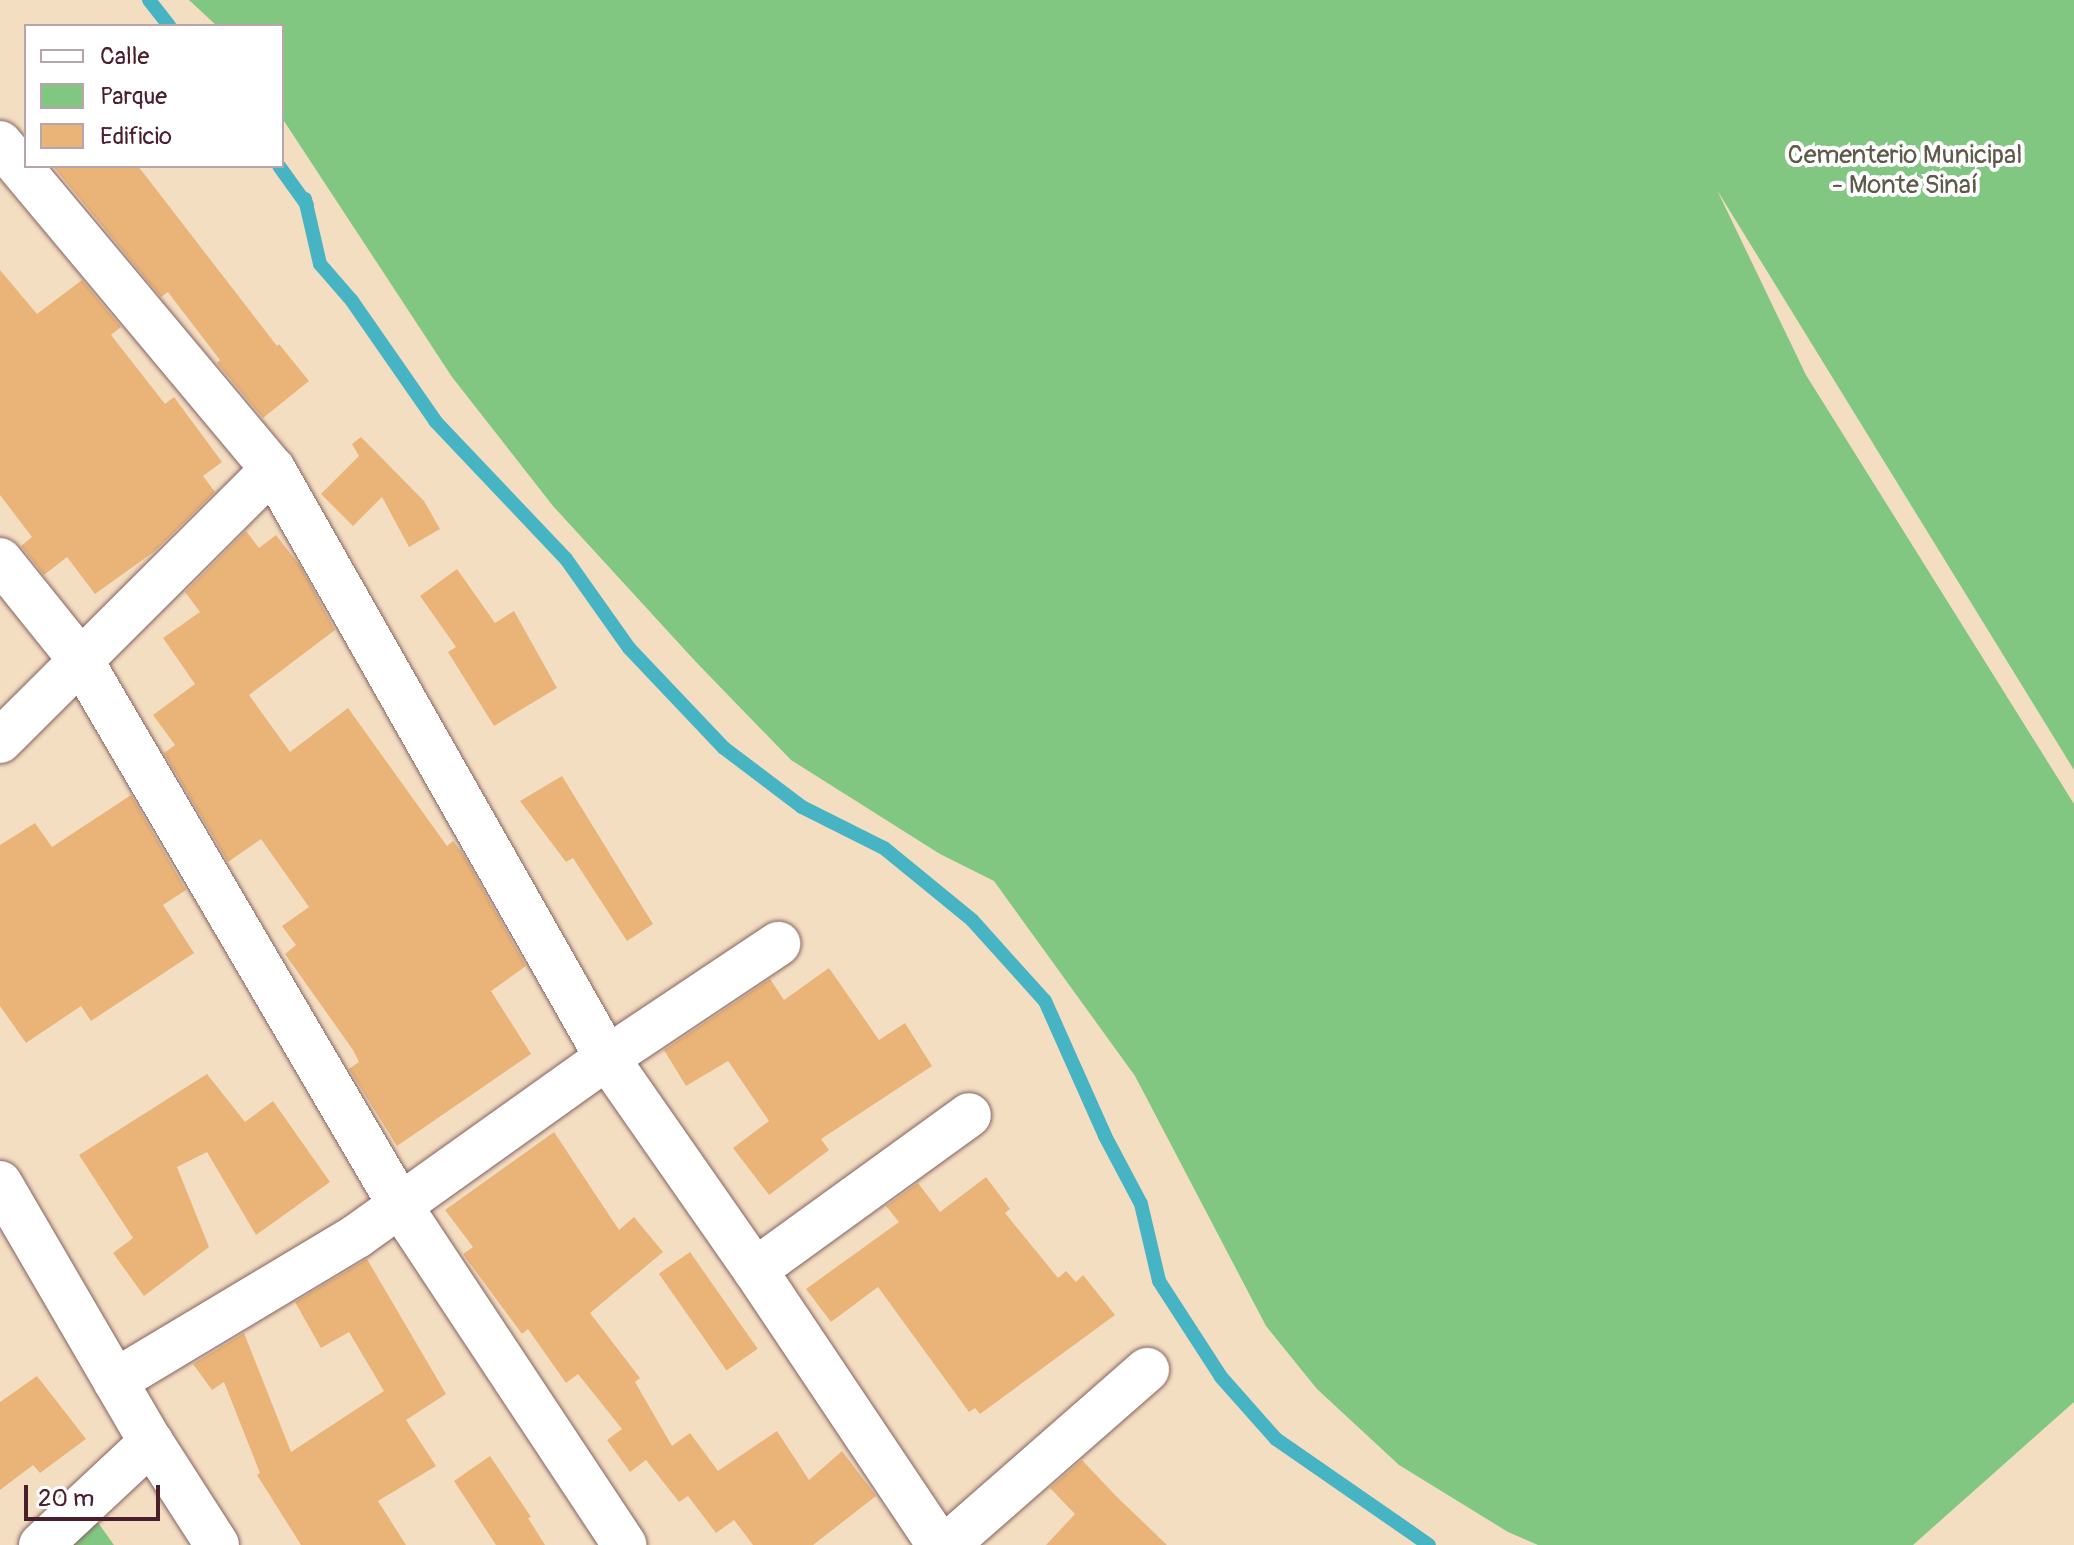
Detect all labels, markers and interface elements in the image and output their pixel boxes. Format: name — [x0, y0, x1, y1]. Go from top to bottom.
legend — [24, 24, 284, 168]
text: Calle — [100, 42, 149, 71]
text: Parque — [100, 82, 167, 111]
text: Edificio — [100, 122, 172, 151]
park label: Cementerio Municipal - Monte Sinaí — [1788, 140, 2022, 202]
scale bar — [28, 1469, 164, 1519]
text: 20 m — [38, 1484, 94, 1513]

